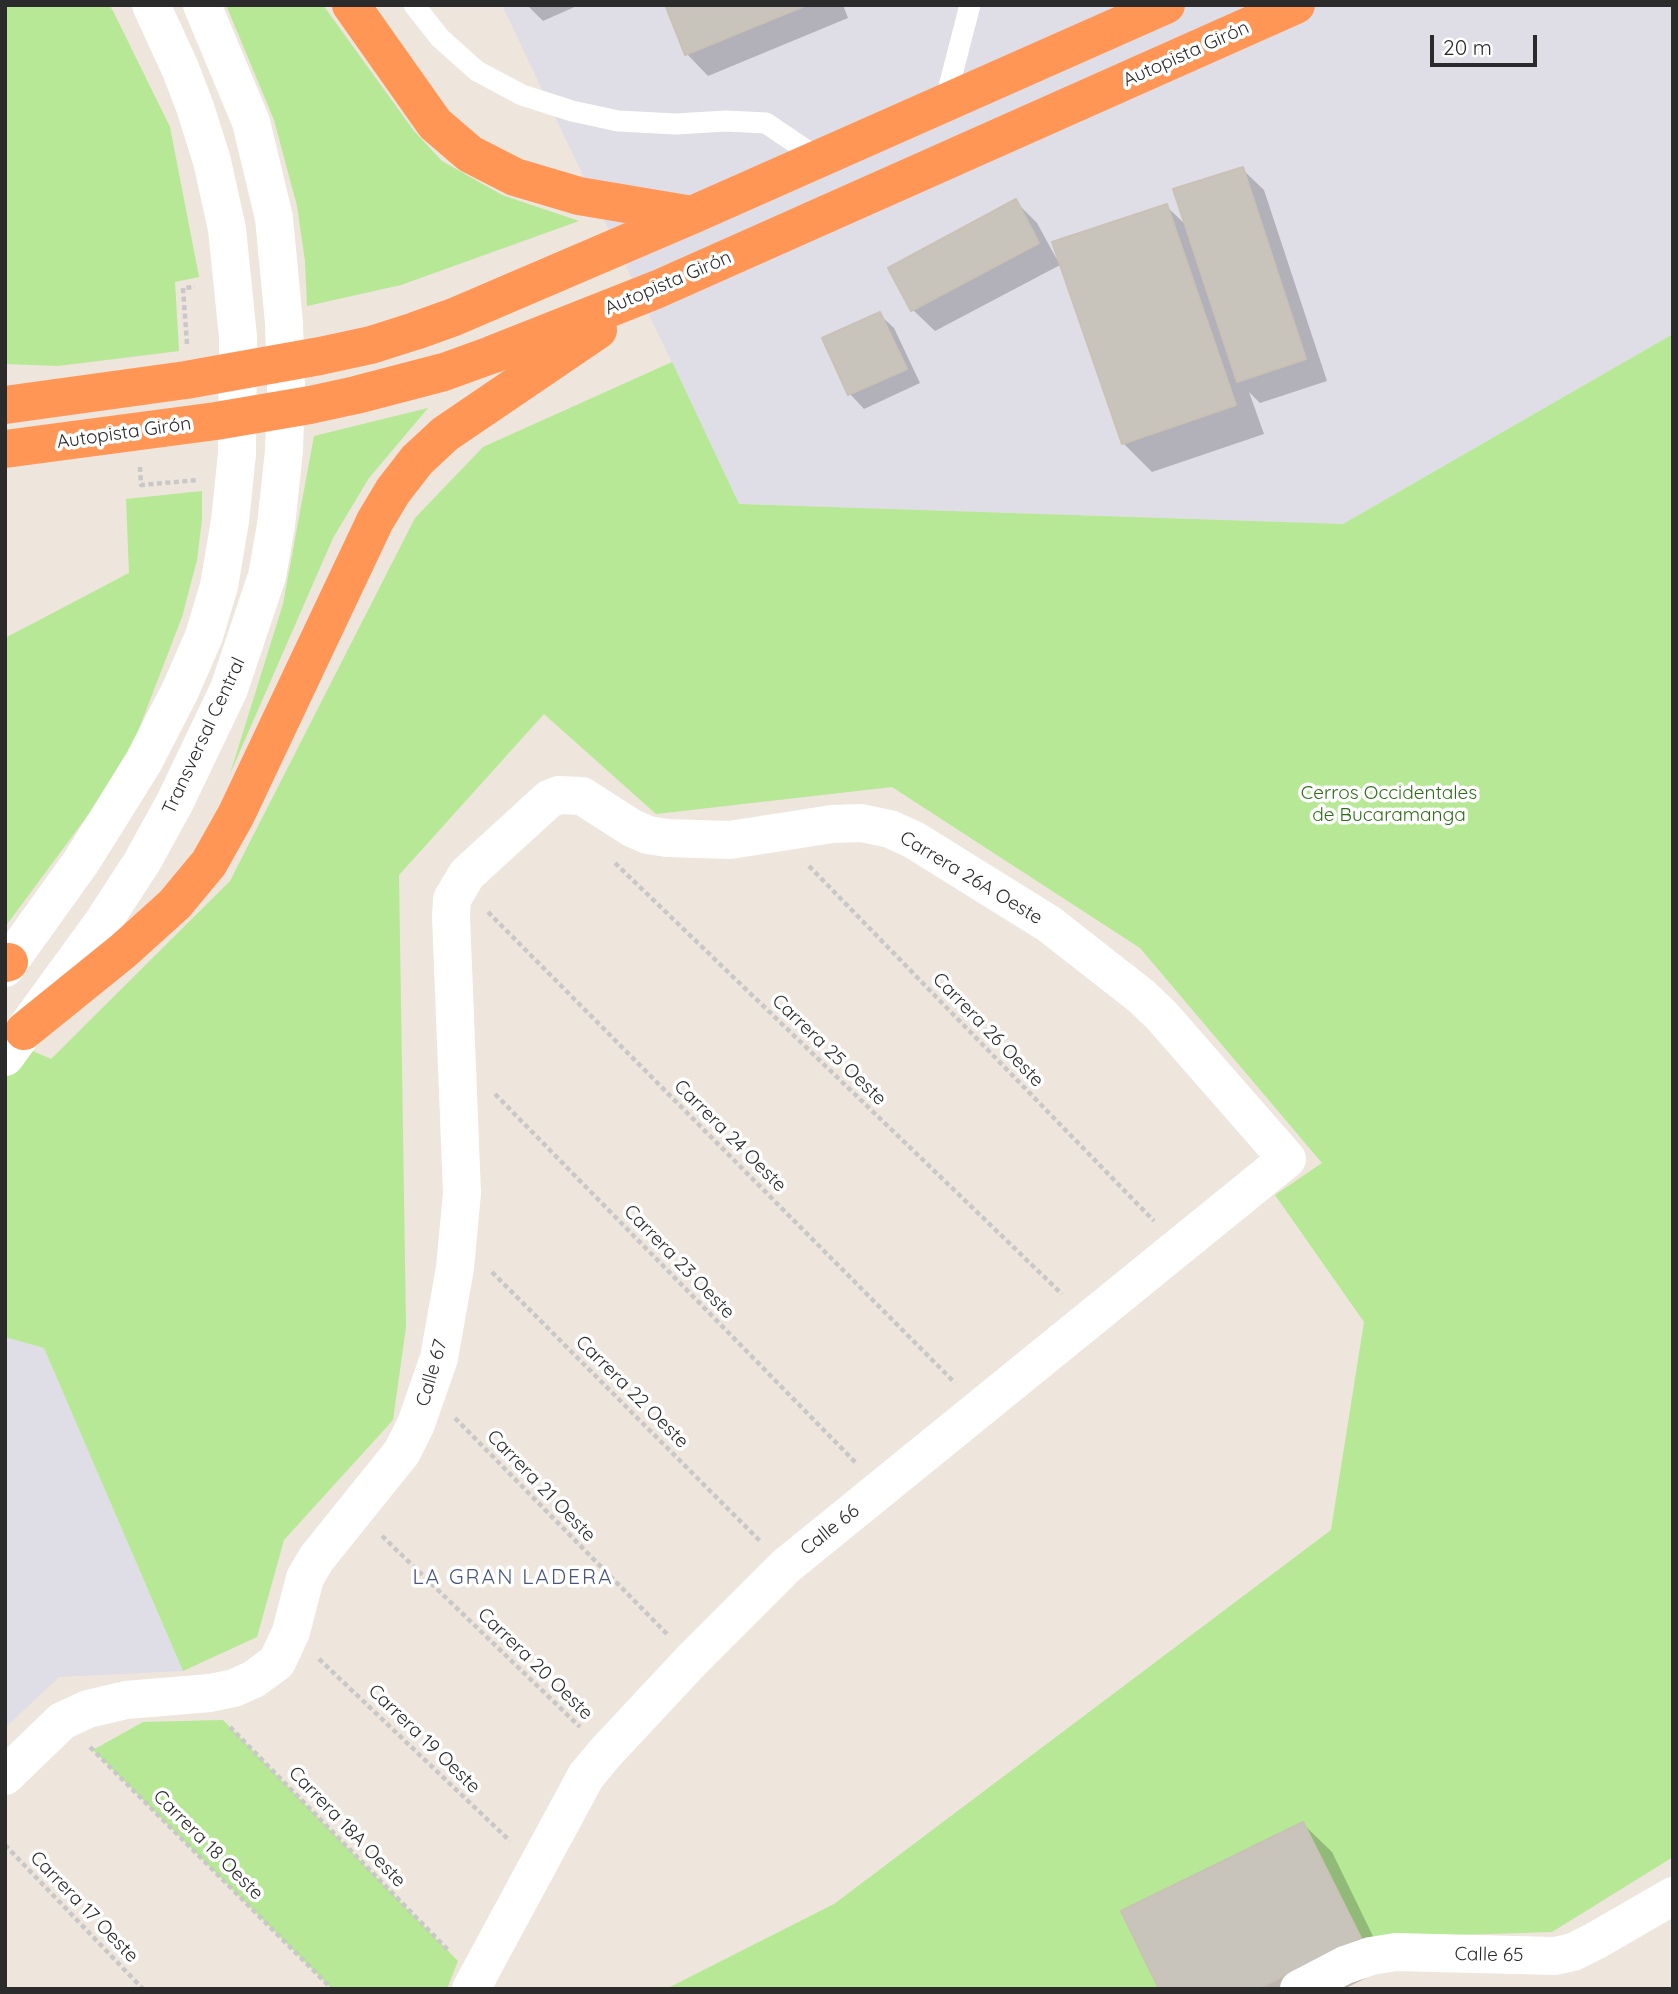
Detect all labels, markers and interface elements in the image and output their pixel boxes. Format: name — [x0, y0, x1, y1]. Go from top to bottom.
street label: Autopista Girón — [1120, 16, 1252, 92]
scale bar — [1433, 21, 1540, 65]
text: 20 m — [1443, 34, 1492, 60]
street label: Autopista Girón — [601, 246, 735, 320]
street label: Autopista Girón — [55, 412, 193, 454]
street label: Transversal Central — [158, 654, 250, 818]
park label: Cerros Occidentales de Bucaramanga — [1301, 782, 1477, 826]
street label: Carrera 26A Oeste — [896, 826, 1046, 930]
street label: Carrera 26 Oeste — [928, 968, 1048, 1092]
street label: Carrera 25 Oeste — [767, 990, 891, 1110]
street label: Carrera 24 Oeste — [669, 1075, 791, 1197]
street label: Carrera 23 Oeste — [619, 1200, 739, 1324]
street label: Carrera 22 Oeste — [571, 1331, 693, 1453]
street label: Calle 67 — [412, 1337, 452, 1409]
street label: Carrera 21 Oeste — [482, 1425, 600, 1547]
street label: Calle 66 — [796, 1499, 864, 1561]
district label: LA GRAN LADERA — [414, 1565, 612, 1591]
street label: Carrera 20 Oeste — [473, 1603, 597, 1725]
street label: Carrera 19 Oeste — [363, 1680, 485, 1798]
street label: Carrera 18A Oeste — [284, 1762, 410, 1892]
street label: Carrera 18 Oeste — [148, 1785, 268, 1905]
street label: Carrera 17 Oeste — [25, 1847, 143, 1967]
street label: Calle 65 — [1454, 1943, 1524, 1967]

